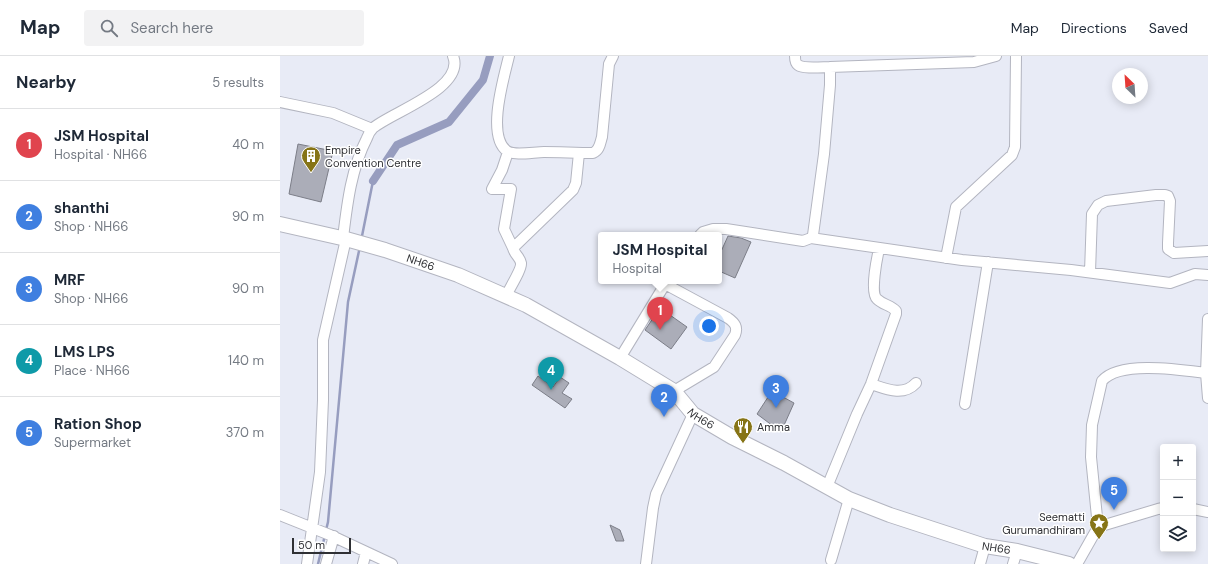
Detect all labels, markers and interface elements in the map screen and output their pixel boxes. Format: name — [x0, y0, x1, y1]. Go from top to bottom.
search box — [84, 10, 364, 46]
text: Map — [20, 15, 60, 40]
icon: search — [98, 17, 120, 39]
text: Search here — [130, 18, 213, 38]
text: Map — [1011, 19, 1039, 37]
text: Directions — [1061, 19, 1127, 37]
text: Saved — [1149, 19, 1188, 37]
north arrow — [1112, 68, 1148, 104]
text: Nearby — [16, 71, 76, 93]
text: 5 results — [212, 74, 264, 91]
text: JSM Hospital — [54, 126, 149, 146]
text: 1 — [27, 136, 31, 153]
text: 40 m — [232, 136, 264, 153]
place label: Empire Convention Centre — [325, 143, 421, 170]
building icon: Empire Convention Centre — [300, 145, 322, 173]
text: Hospital · NH66 — [54, 146, 147, 163]
text: shanthi — [54, 198, 109, 218]
text: 2 — [25, 208, 33, 225]
text: 90 m — [232, 208, 264, 225]
text: Shop · NH66 — [54, 218, 129, 235]
popup — [598, 232, 722, 284]
text: JSM Hospital — [612, 240, 708, 260]
street label: NH66 — [405, 251, 437, 274]
text: Hospital — [612, 260, 662, 277]
text: MRF — [54, 270, 85, 290]
text: 3 — [25, 280, 33, 297]
text: 90 m — [232, 280, 264, 297]
text: Shop · NH66 — [54, 290, 129, 307]
pin: 1 — [647, 297, 673, 330]
your location — [699, 316, 719, 336]
text: LMS LPS — [54, 342, 115, 362]
text: 4 — [25, 352, 33, 369]
text: 140 m — [228, 352, 264, 369]
pin: 4 — [538, 357, 564, 390]
text: Place · NH66 — [54, 362, 130, 379]
pin: 3 — [763, 375, 789, 408]
pin: 2 — [651, 384, 677, 417]
street label: NH66 — [684, 406, 717, 432]
text: Ration Shop — [54, 414, 142, 434]
restaurant icon: Amma — [732, 416, 754, 444]
place label: Amma — [757, 420, 790, 434]
text: 5 — [25, 424, 33, 441]
text: 370 m — [226, 424, 264, 441]
text: Supermarket — [54, 434, 131, 451]
map controls — [1160, 444, 1196, 552]
button: + — [1160, 444, 1196, 480]
pin: 5 — [1101, 477, 1127, 510]
button: − — [1160, 480, 1196, 516]
place label: Seematti Gurumandhiram — [1002, 510, 1085, 537]
place icon: Seematti Gurumandhiram — [1088, 512, 1110, 540]
button: layers — [1160, 516, 1196, 552]
scale bar — [292, 536, 351, 555]
text: 50 m — [298, 538, 325, 552]
street label: NH66 — [981, 539, 1012, 557]

